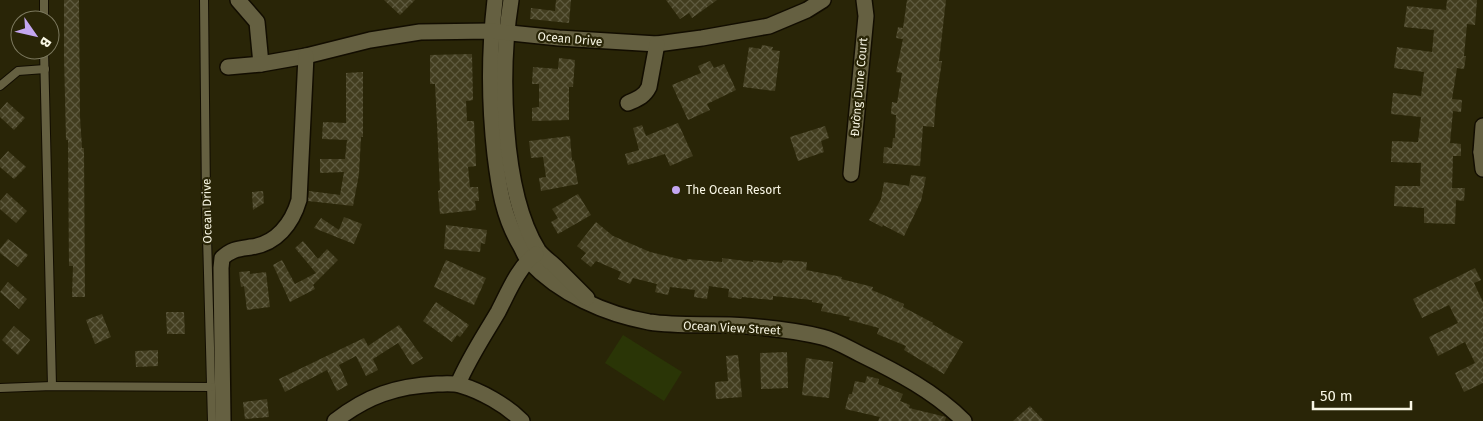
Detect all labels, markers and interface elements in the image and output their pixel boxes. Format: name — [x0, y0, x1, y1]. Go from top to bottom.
north arrow — [10, 10, 60, 60]
street label: Ocean Drive — [537, 29, 603, 49]
text: B — [36, 34, 55, 51]
street label: Đường Dune Court — [848, 36, 870, 137]
street label: Ocean Drive — [199, 178, 215, 244]
place label: The Ocean Resort — [686, 183, 782, 197]
marker: The Ocean Resort — [670, 184, 682, 196]
street label: Ocean View Street — [683, 318, 782, 338]
scale bar — [1313, 378, 1410, 410]
text: 50 m — [1320, 387, 1353, 405]

